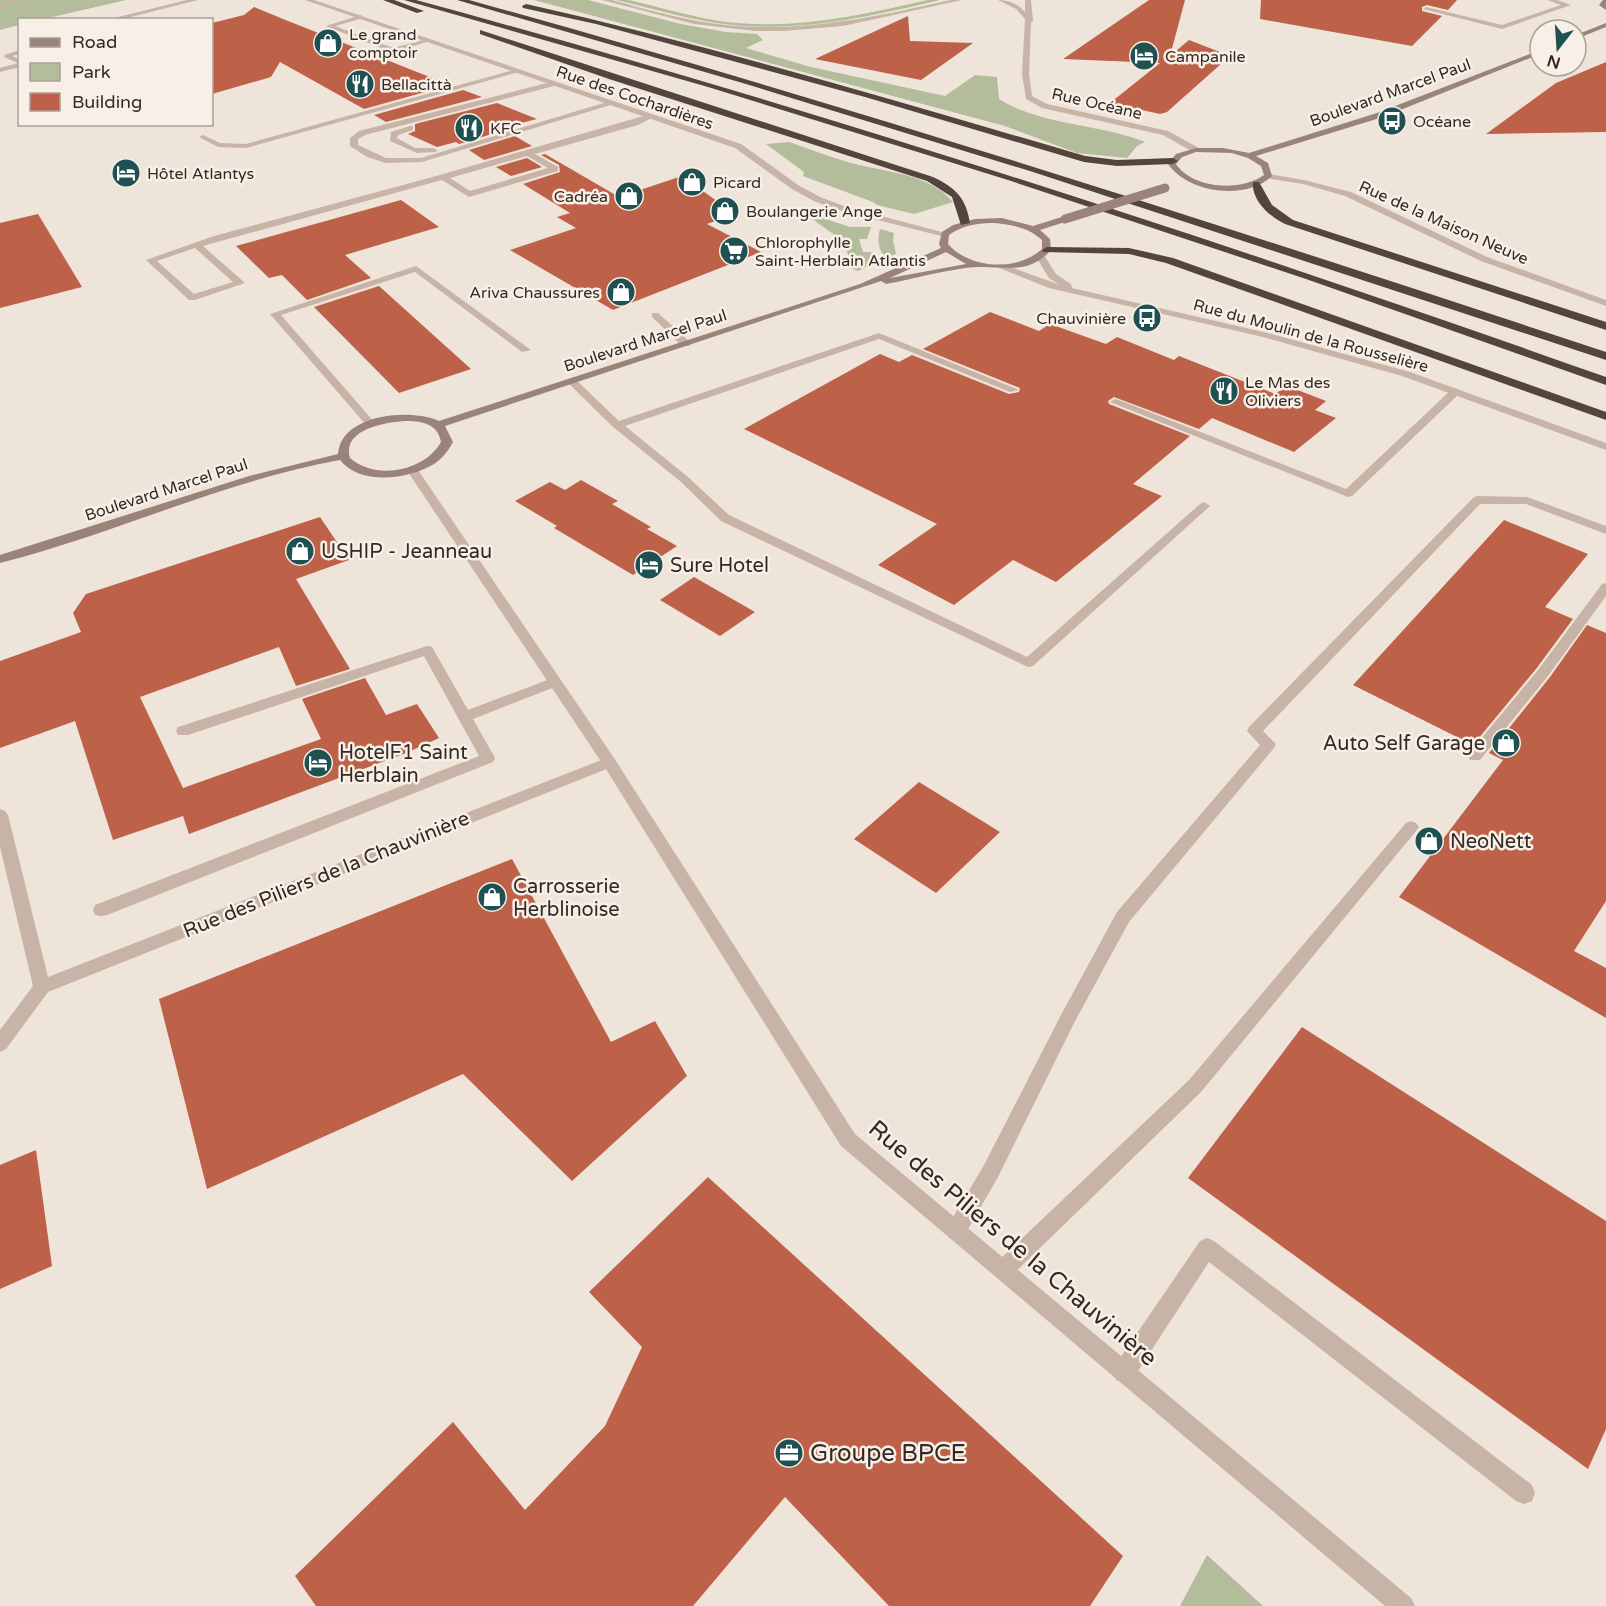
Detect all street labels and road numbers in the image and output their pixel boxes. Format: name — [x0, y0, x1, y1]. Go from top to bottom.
street label: Boulevard Marcel Paul — [1307, 54, 1474, 131]
street label: Rue des Cochardières — [553, 62, 716, 134]
street label: Rue Océane — [1050, 84, 1144, 124]
street label: Rue de la Maison Neuve — [1356, 176, 1531, 269]
street label: Rue du Moulin de la Rousselière — [1191, 295, 1431, 377]
street label: Boulevard Marcel Paul — [561, 305, 729, 377]
street label: Boulevard Marcel Paul — [82, 454, 250, 526]
street label: Rue des Piliers de la Chauvinière — [180, 806, 473, 943]
street label: Rue des Piliers de la Chauvinière — [863, 1114, 1163, 1373]

